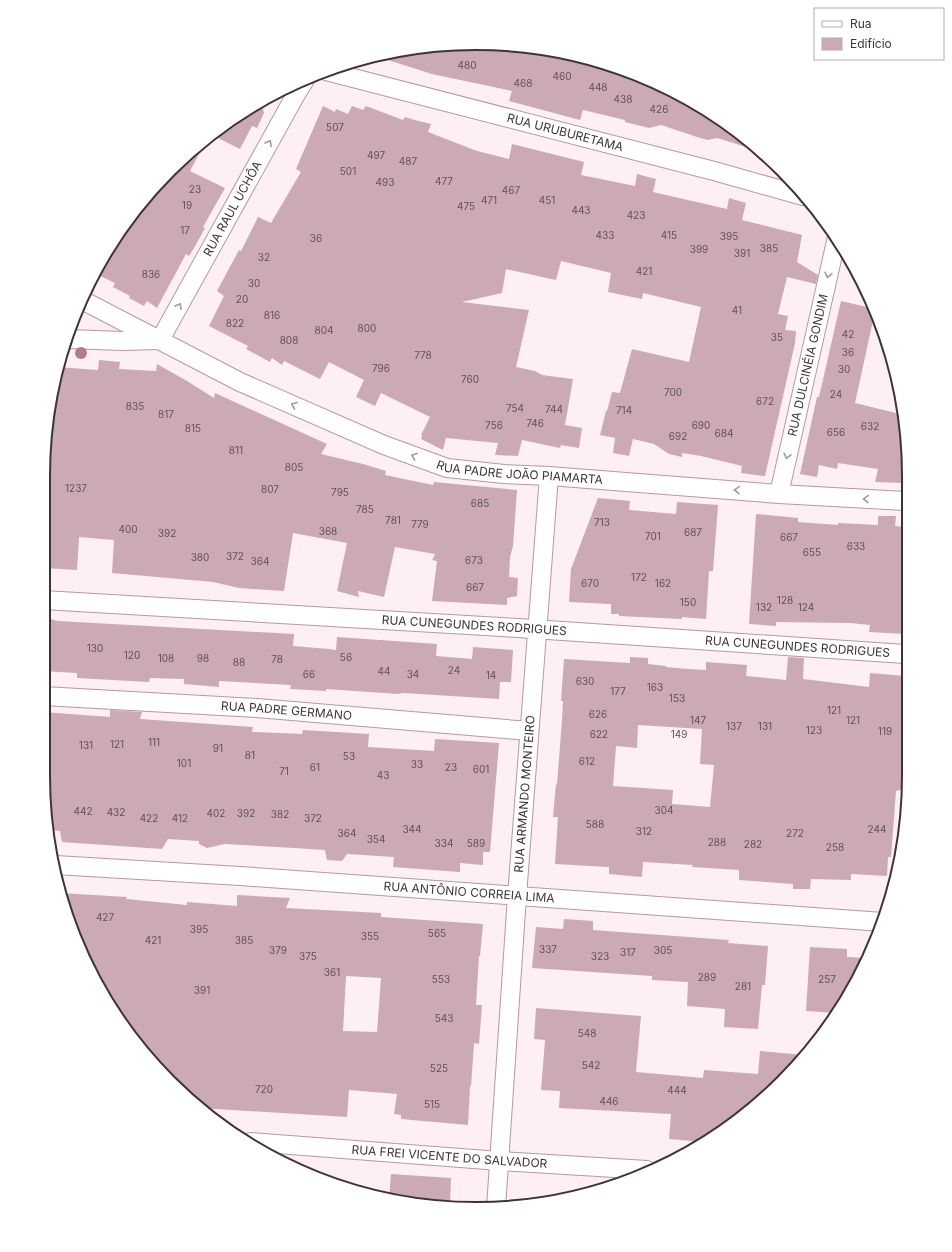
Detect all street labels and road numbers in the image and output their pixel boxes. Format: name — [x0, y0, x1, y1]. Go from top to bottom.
street label: RUA URUBURETAMA — [506, 110, 625, 154]
street label: RUA RAUL UCHÔA — [200, 158, 265, 259]
street label: RUA DULCINÉIA GONDIM — [784, 293, 831, 438]
street label: RUA PADRE JOÃO PIAMARTA — [434, 457, 603, 487]
street label: RUA CUNEGUNDES RODRIGUES — [381, 612, 568, 638]
street label: RUA CUNEGUNDES RODRIGUES — [705, 633, 891, 660]
street label: RUA PADRE GERMANO — [221, 698, 353, 723]
street label: RUA ARMANDO MONTEIRO — [511, 715, 538, 873]
street label: RUA ANTÔNIO CORREIA LIMA — [383, 878, 555, 905]
street label: RUA FREI VICENTE DO SALVADOR — [351, 1142, 548, 1171]

